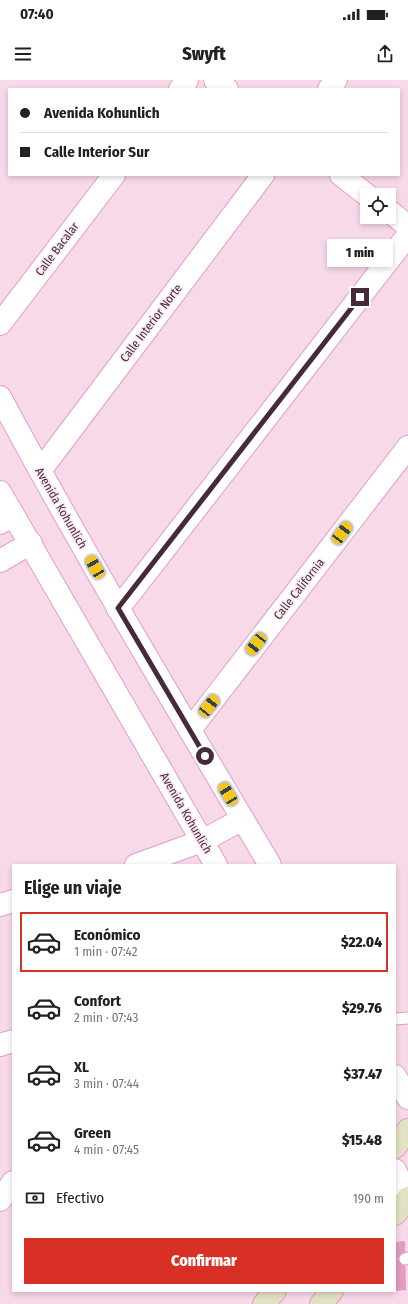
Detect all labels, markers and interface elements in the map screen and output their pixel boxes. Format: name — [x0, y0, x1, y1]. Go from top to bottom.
text: 07:40 — [20, 5, 54, 23]
icon: menu — [12, 43, 34, 65]
text: Swyft — [182, 43, 226, 65]
icon: share — [374, 43, 396, 65]
text: Avenida Kohunlich — [44, 104, 160, 122]
text: Calle Interior Sur — [44, 143, 149, 161]
map controls — [360, 188, 396, 224]
button: locate — [360, 188, 396, 224]
street label: Calle Bacalar — [32, 219, 82, 278]
callout: 1 min — [327, 239, 393, 267]
text: 1 min — [346, 245, 374, 260]
street label: Calle Interior Norte — [117, 281, 185, 365]
route end — [351, 288, 369, 306]
street label: Avenida Kohunlich — [32, 465, 90, 551]
car — [330, 520, 354, 546]
car — [84, 554, 106, 580]
street label: Calle California — [271, 555, 327, 622]
car — [244, 631, 268, 657]
car — [197, 693, 221, 719]
route start — [196, 747, 214, 765]
street label: Avenida Kohunlich — [157, 770, 215, 856]
car — [217, 781, 239, 807]
text: Elige un viaje — [24, 877, 122, 899]
icon: car — [26, 924, 62, 960]
text: Económico — [74, 926, 141, 944]
text: $22.04 — [341, 933, 382, 951]
text: 1 min · 07:42 — [74, 944, 137, 959]
icon: car — [26, 990, 62, 1026]
text: Confort — [74, 992, 121, 1010]
text: $29.76 — [342, 999, 382, 1017]
text: 2 min · 07:43 — [74, 1010, 138, 1025]
icon: car — [26, 1056, 62, 1092]
text: XL — [74, 1058, 89, 1076]
text: $37.47 — [344, 1065, 382, 1083]
text: 3 min · 07:44 — [74, 1076, 139, 1091]
icon: car — [26, 1122, 62, 1158]
text: Green — [74, 1124, 111, 1142]
text: $15.48 — [342, 1131, 382, 1149]
text: 4 min · 07:45 — [74, 1142, 139, 1157]
icon: cash — [24, 1187, 46, 1209]
text: Efectivo — [56, 1189, 104, 1207]
text: 190 m — [353, 1191, 384, 1206]
button: Confirmar — [24, 1238, 384, 1284]

